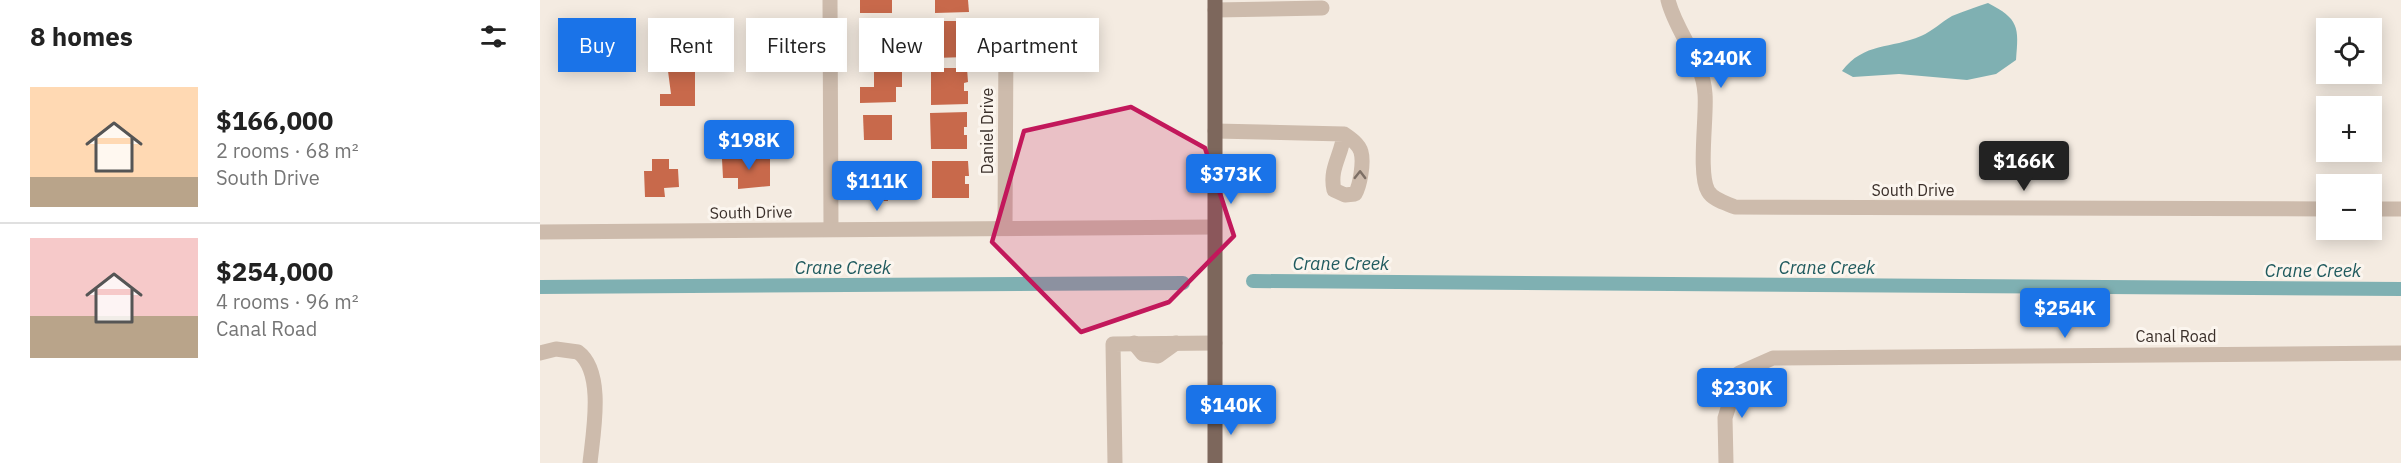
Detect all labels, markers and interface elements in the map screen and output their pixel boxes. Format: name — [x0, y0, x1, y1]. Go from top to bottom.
chip: Buy — [558, 18, 636, 72]
chip: Rent — [648, 18, 734, 72]
chip: Filters — [746, 18, 847, 72]
chip: New — [859, 18, 944, 72]
chip: Apartment — [956, 18, 1099, 72]
map controls — [2316, 18, 2382, 240]
button: locate — [2316, 18, 2382, 84]
text: 8 homes — [30, 19, 133, 53]
icon: filters — [477, 20, 510, 53]
pin: $240K — [1679, 38, 1763, 89]
text: $240K — [1690, 44, 1752, 71]
street label: Daniel Drive — [977, 88, 997, 174]
button: + — [2316, 96, 2382, 162]
text: $166,000 — [216, 103, 333, 137]
icon: home — [78, 111, 150, 183]
pin: $198K — [707, 120, 791, 171]
text: $198K — [718, 126, 780, 153]
text: 2 rooms · 68 m² — [216, 137, 359, 164]
pin: $166K — [1982, 141, 2066, 192]
text: $166K — [1993, 147, 2055, 174]
pin: $373K — [1189, 154, 1273, 205]
text: $373K — [1200, 160, 1262, 187]
pin: $111K — [835, 161, 919, 212]
text: South Drive — [216, 164, 320, 191]
text: $111K — [846, 167, 908, 194]
one-way arrow — [1354, 171, 1366, 180]
button: − — [2316, 174, 2382, 240]
street label: South Drive — [1872, 180, 1955, 200]
street label: South Drive — [709, 201, 793, 223]
water label: Crane Creek — [1293, 252, 1390, 275]
text: $254,000 — [216, 254, 333, 288]
water label: Crane Creek — [795, 256, 892, 279]
water label: Crane Creek — [1779, 256, 1876, 279]
water label: Crane Creek — [2265, 259, 2362, 282]
icon: home — [78, 262, 150, 334]
text: 4 rooms · 96 m² — [216, 288, 359, 315]
pin: $254K — [2023, 288, 2107, 339]
text: $254K — [2034, 294, 2096, 321]
text: Canal Road — [216, 315, 317, 342]
street label: Canal Road — [2135, 326, 2217, 346]
pin: $230K — [1700, 368, 1784, 419]
text: $230K — [1711, 374, 1773, 401]
pin: $140K — [1189, 385, 1273, 436]
text: $140K — [1200, 391, 1262, 418]

